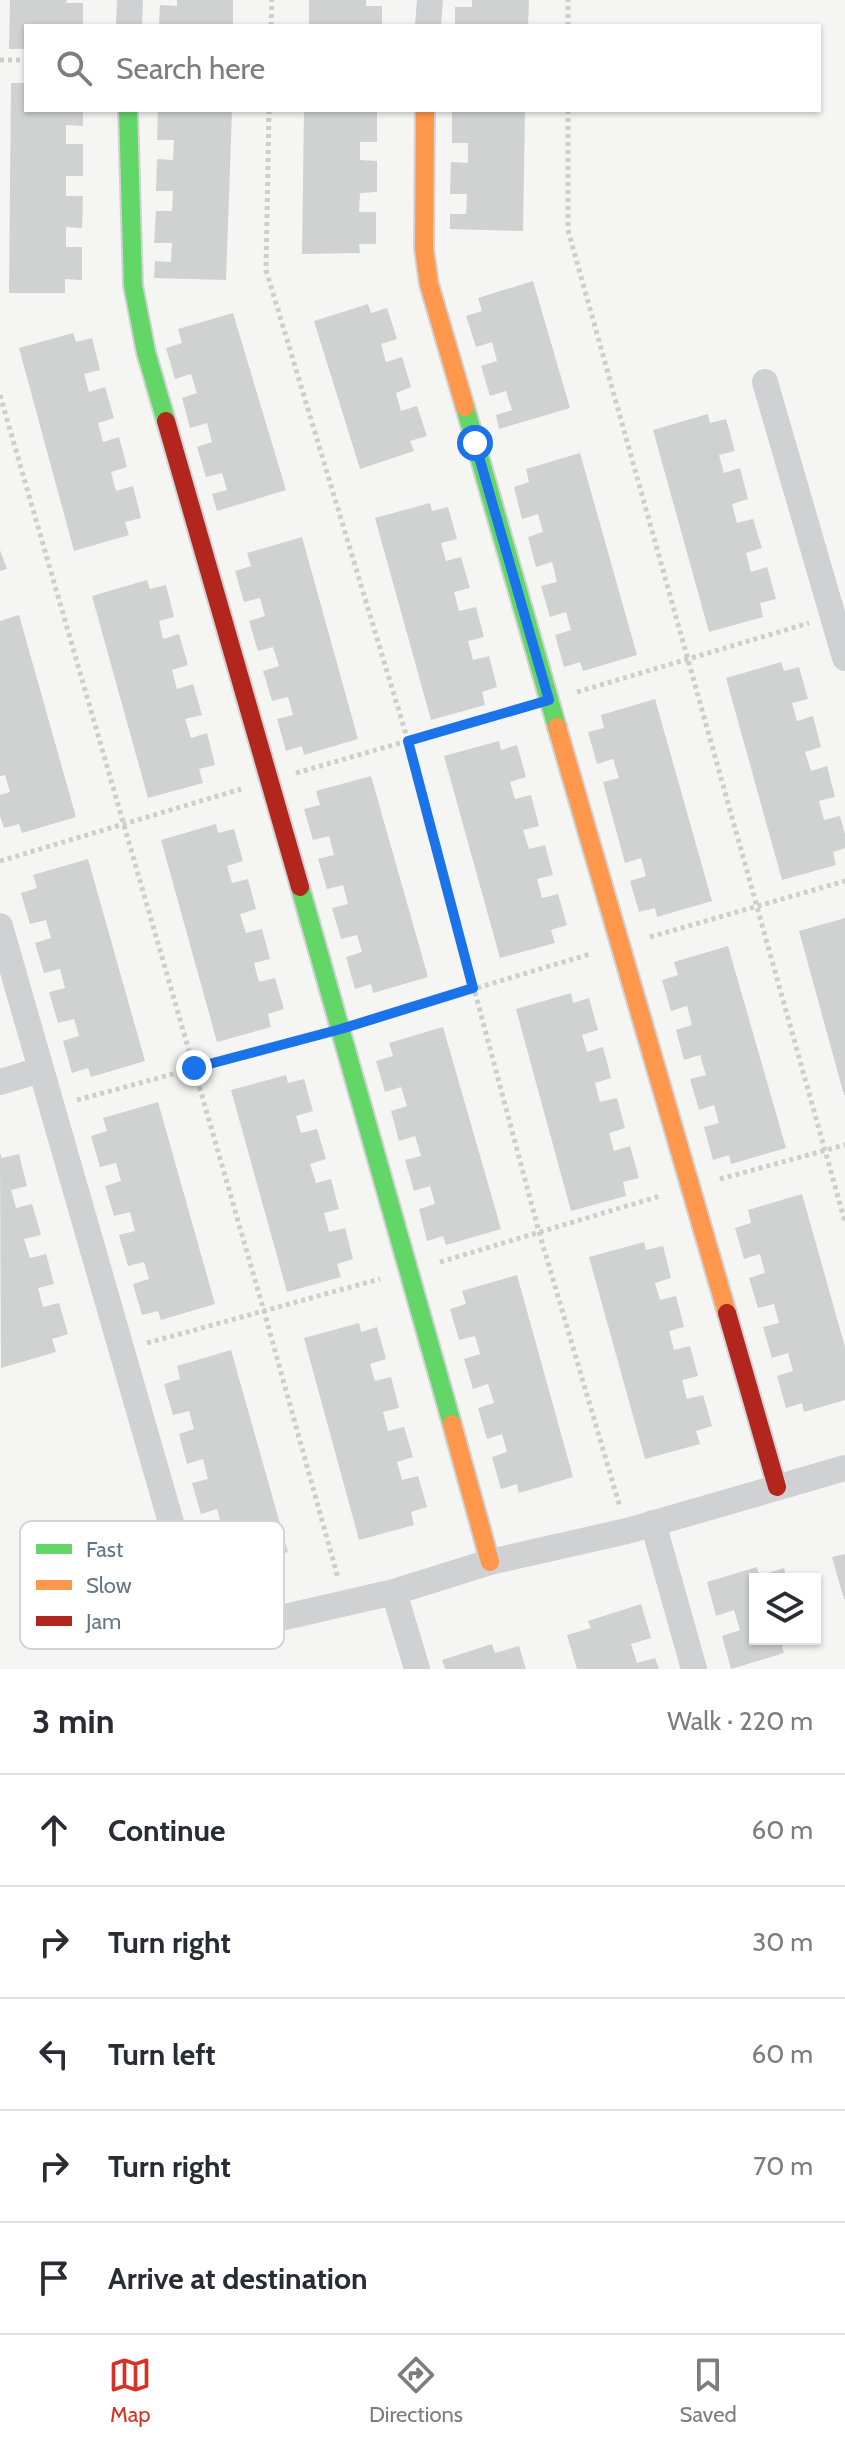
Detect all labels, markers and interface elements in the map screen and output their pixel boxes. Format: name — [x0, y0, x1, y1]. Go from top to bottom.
search box — [24, 24, 821, 112]
icon: search — [52, 46, 96, 90]
text: Search here — [116, 50, 265, 87]
route start — [457, 425, 493, 461]
route end — [176, 1050, 212, 1086]
legend — [20, 1521, 284, 1649]
text: Fast — [86, 1536, 124, 1563]
text: Slow — [86, 1572, 132, 1599]
map controls — [749, 1573, 821, 1645]
button: layers — [749, 1573, 821, 1645]
text: Jam — [85, 1608, 121, 1635]
text: 3 min — [32, 1700, 114, 1742]
text: Walk · 220 m — [667, 1705, 813, 1737]
icon: ahead — [32, 1808, 76, 1852]
text: Continue — [108, 1812, 225, 1849]
text: 60 m — [751, 1814, 813, 1846]
icon: right — [32, 1920, 76, 1964]
text: Turn right — [108, 1924, 231, 1961]
text: 30 m — [752, 1926, 813, 1958]
icon: left — [32, 2032, 76, 2076]
text: Turn left — [108, 2036, 216, 2073]
text: 60 m — [751, 2038, 813, 2070]
icon: right — [32, 2144, 76, 2188]
text: Turn right — [108, 2148, 231, 2185]
text: 70 m — [753, 2150, 813, 2182]
icon: arrive — [32, 2256, 76, 2300]
text: Arrive at destination — [108, 2260, 368, 2297]
tab: Map — [108, 2353, 152, 2428]
tab: Directions — [369, 2353, 463, 2428]
tab: Saved — [680, 2353, 737, 2428]

